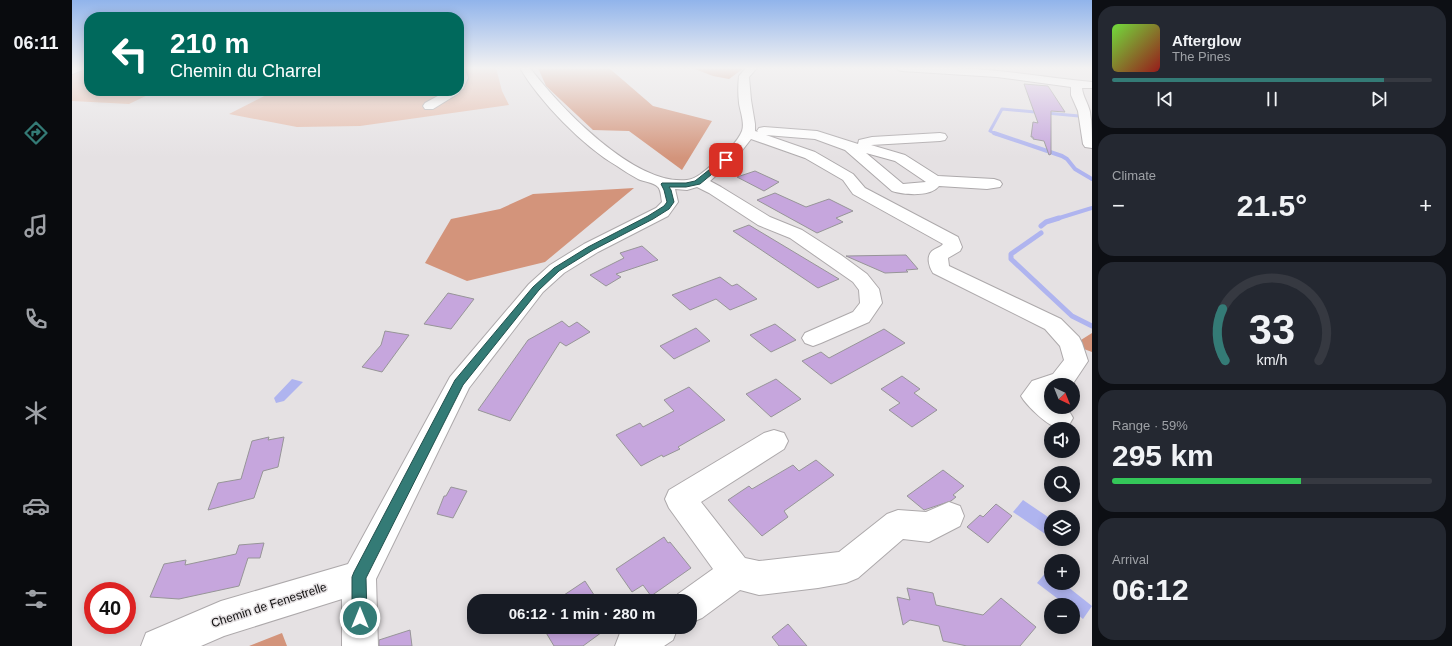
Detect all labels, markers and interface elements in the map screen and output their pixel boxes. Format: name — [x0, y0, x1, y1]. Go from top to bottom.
icon: left — [104, 28, 156, 80]
text: 210 m — [170, 28, 249, 59]
text: Afterglow — [1172, 32, 1241, 49]
text: 06:11 — [13, 33, 59, 53]
text: The Pines — [1172, 49, 1231, 64]
text: Chemin du Charrel — [170, 61, 321, 81]
icon: previous — [1154, 88, 1176, 110]
icon: pause — [1261, 88, 1283, 110]
icon: next — [1368, 88, 1390, 110]
icon: directions — [22, 119, 50, 147]
pin — [709, 143, 743, 177]
icon: arrive — [715, 149, 737, 171]
text: Climate — [1112, 168, 1156, 183]
text: 21.5° — [1237, 189, 1307, 222]
text: − — [1112, 193, 1125, 218]
text: + — [1419, 193, 1432, 218]
icon: music — [22, 212, 50, 240]
icon: phone — [22, 305, 50, 333]
text: 33 — [1249, 306, 1295, 353]
text: km/h — [1257, 352, 1288, 368]
north arrow — [1044, 378, 1080, 414]
map controls — [1044, 378, 1080, 634]
icon: climate — [22, 399, 50, 427]
text: Range · 59% — [1112, 418, 1188, 433]
button: sound — [1044, 422, 1080, 458]
text: 295 km — [1112, 439, 1214, 472]
button: search — [1044, 466, 1080, 502]
icon: car — [22, 492, 50, 520]
button: layers — [1044, 510, 1080, 546]
text: Arrival — [1112, 552, 1149, 567]
button: + — [1044, 554, 1080, 590]
text: 06:12 — [1112, 573, 1189, 606]
street label: Chemin de Fenestrelle — [209, 580, 329, 630]
speed limit sign: 40 — [84, 582, 136, 634]
icon: filters — [22, 585, 50, 613]
position arrow — [339, 597, 381, 639]
button: − — [1044, 598, 1080, 634]
text: 06:12 · 1 min · 280 m — [509, 605, 655, 622]

